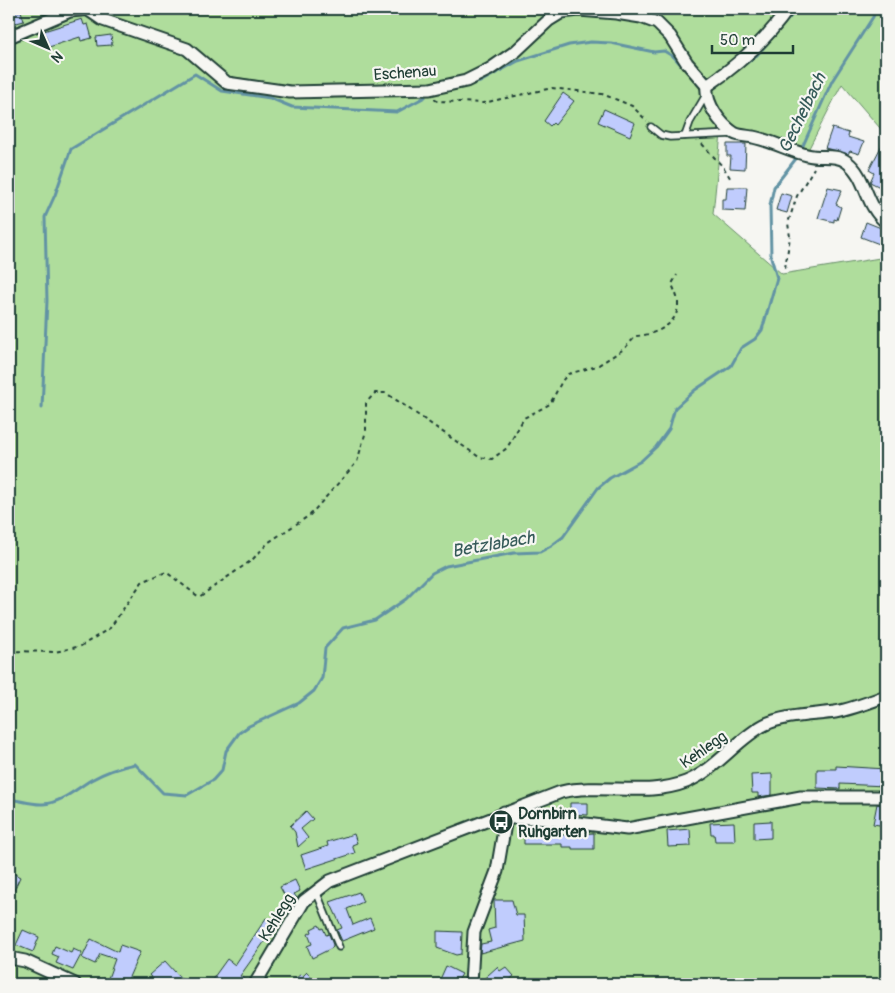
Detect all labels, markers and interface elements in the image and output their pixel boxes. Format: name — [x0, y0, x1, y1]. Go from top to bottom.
north arrow — [22, 22, 72, 72]
scale bar — [712, 22, 794, 54]
text: 50 m — [720, 31, 755, 50]
text: N — [47, 47, 66, 66]
street label: Eschenau — [373, 61, 437, 85]
water label: Gechelbach — [773, 68, 832, 157]
water label: Betzlabach — [450, 526, 538, 563]
street label: Kehlegg — [676, 726, 731, 773]
place label: Dornbirn Ruhgarten — [518, 804, 587, 842]
bus stop icon: Dornbirn Ruhgarten — [488, 809, 514, 835]
street label: Kehlegg — [254, 890, 299, 945]

